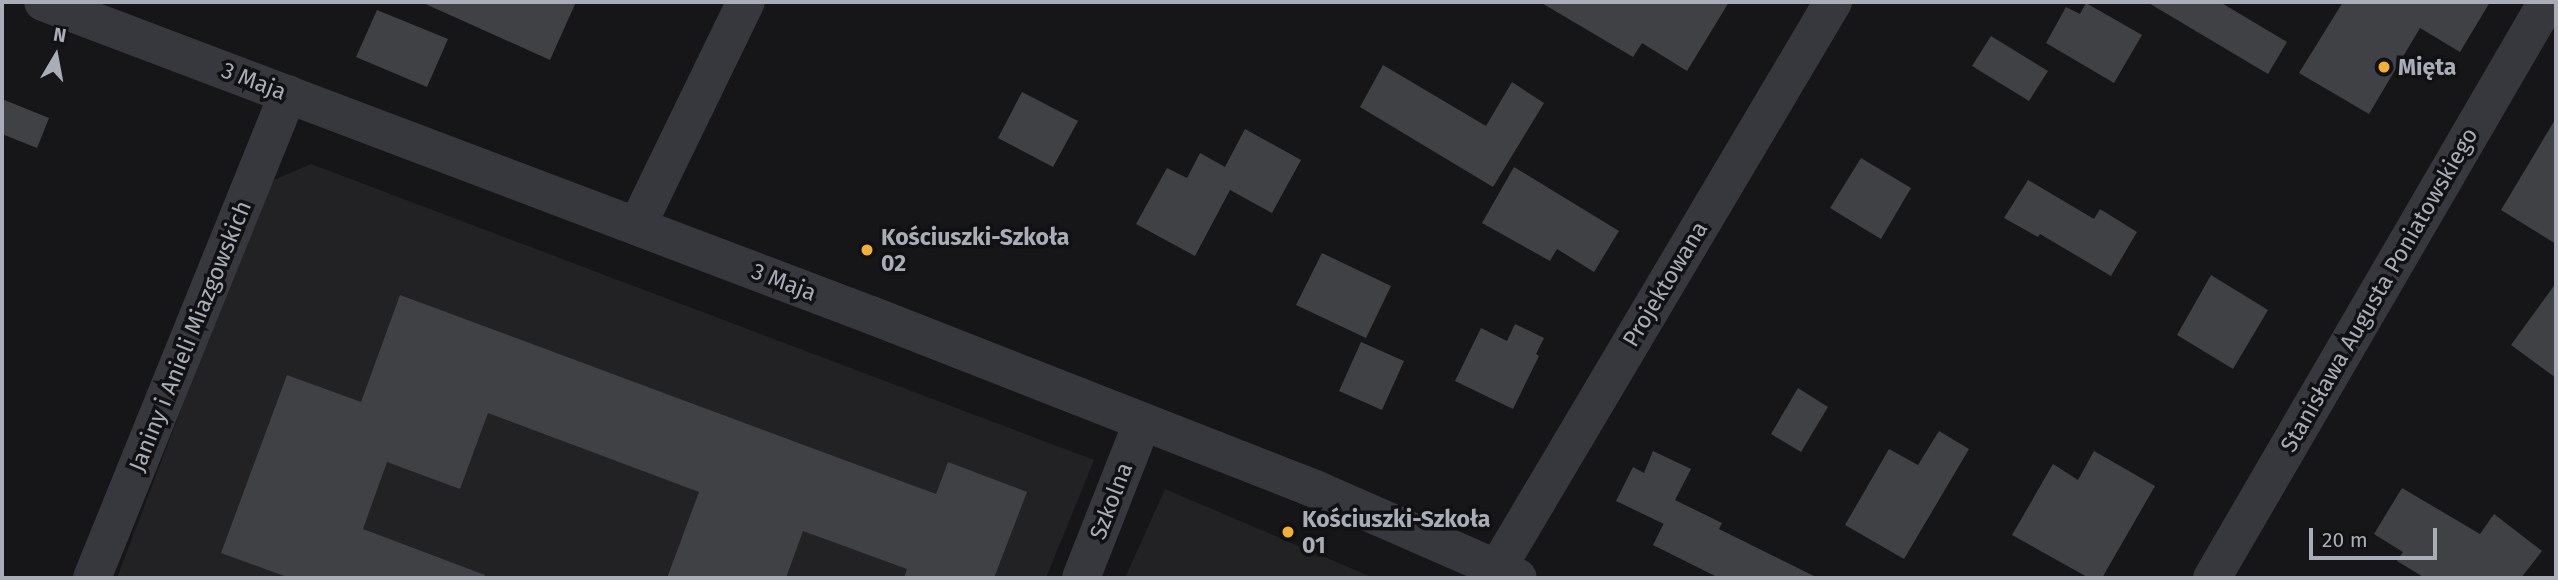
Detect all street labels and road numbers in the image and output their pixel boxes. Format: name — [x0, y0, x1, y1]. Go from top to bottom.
street label: 3 Maja — [218, 56, 290, 106]
street label: Stanisława Augusta Poniatowskiego — [2275, 123, 2483, 457]
street label: Janiny i Anieli Miazgowskich — [123, 197, 257, 475]
street label: Projektowana — [1617, 216, 1713, 352]
street label: 3 Maja — [748, 257, 820, 307]
street label: Szkolna — [1084, 459, 1138, 543]

